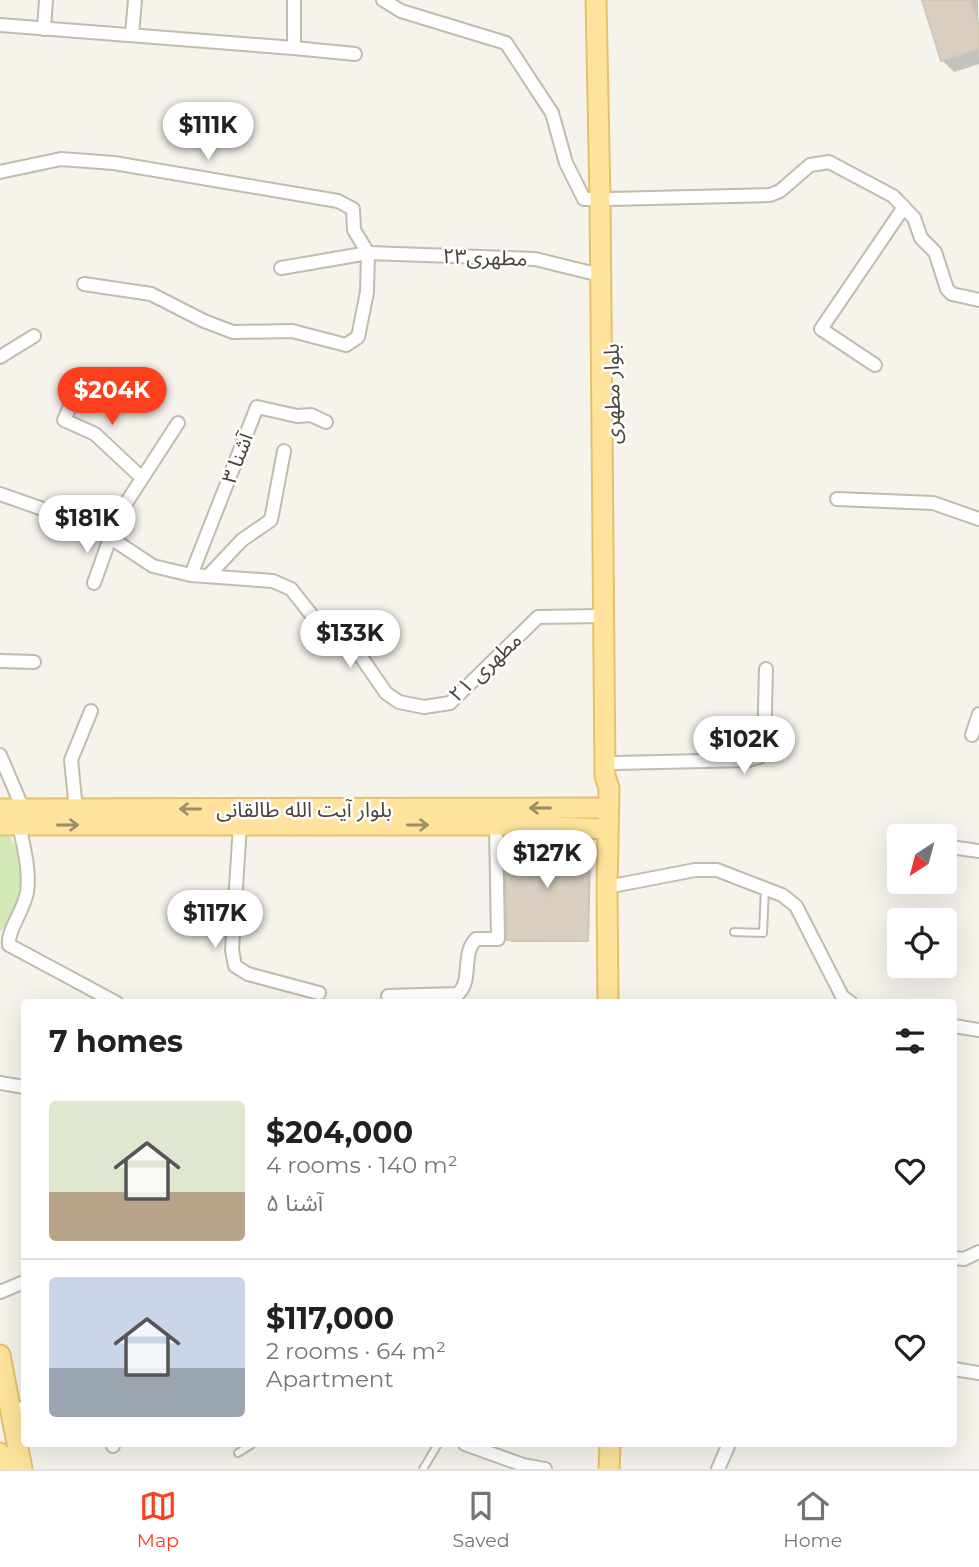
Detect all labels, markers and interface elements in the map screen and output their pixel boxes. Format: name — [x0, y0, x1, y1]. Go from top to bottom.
pin: $111K — [159, 102, 257, 162]
text: $111K — [179, 111, 237, 139]
street label: مطهری۲۳ — [442, 243, 528, 271]
street label: بلوار مطهری — [599, 343, 625, 445]
pin: $204K — [63, 368, 161, 427]
text: $204K — [74, 376, 150, 404]
street label: آشنا ۳ — [216, 428, 258, 487]
pin: $181K — [38, 496, 136, 555]
text: $181K — [55, 504, 119, 532]
pin: $133K — [301, 610, 399, 670]
text: $133K — [316, 619, 384, 647]
street label: مطهری ۲۱ — [443, 627, 527, 707]
pin: $102K — [695, 716, 793, 776]
text: $102K — [709, 725, 779, 753]
street label: بلوار آیت الله طالقانی — [216, 797, 392, 822]
one-way arrow — [529, 801, 552, 815]
one-way arrow — [179, 802, 202, 816]
one-way arrow — [56, 818, 79, 832]
one-way arrow — [406, 818, 429, 832]
north arrow — [887, 824, 957, 894]
map controls — [887, 824, 957, 978]
pin: $127K — [498, 830, 596, 890]
text: $127K — [513, 839, 581, 867]
pin: $117K — [166, 890, 264, 950]
text: $117K — [183, 899, 247, 927]
button: locate — [887, 908, 957, 978]
icon: filters — [891, 1022, 929, 1060]
text: 7 homes — [49, 1023, 183, 1060]
text: $204,000 — [266, 1114, 413, 1151]
icon: home — [105, 1129, 189, 1213]
text: 4 rooms · 140 m² — [266, 1151, 458, 1179]
icon: heart — [891, 1152, 929, 1190]
text: آشنا ۵ — [266, 1189, 323, 1217]
text: $117,000 — [266, 1300, 394, 1337]
icon: home — [105, 1305, 189, 1389]
icon: heart — [891, 1328, 929, 1366]
text: 2 rooms · 64 m² — [266, 1337, 446, 1365]
text: Apartment — [266, 1365, 394, 1393]
tab: Map — [137, 1487, 179, 1552]
tab: Saved — [453, 1487, 510, 1552]
tab: Home — [783, 1487, 842, 1552]

